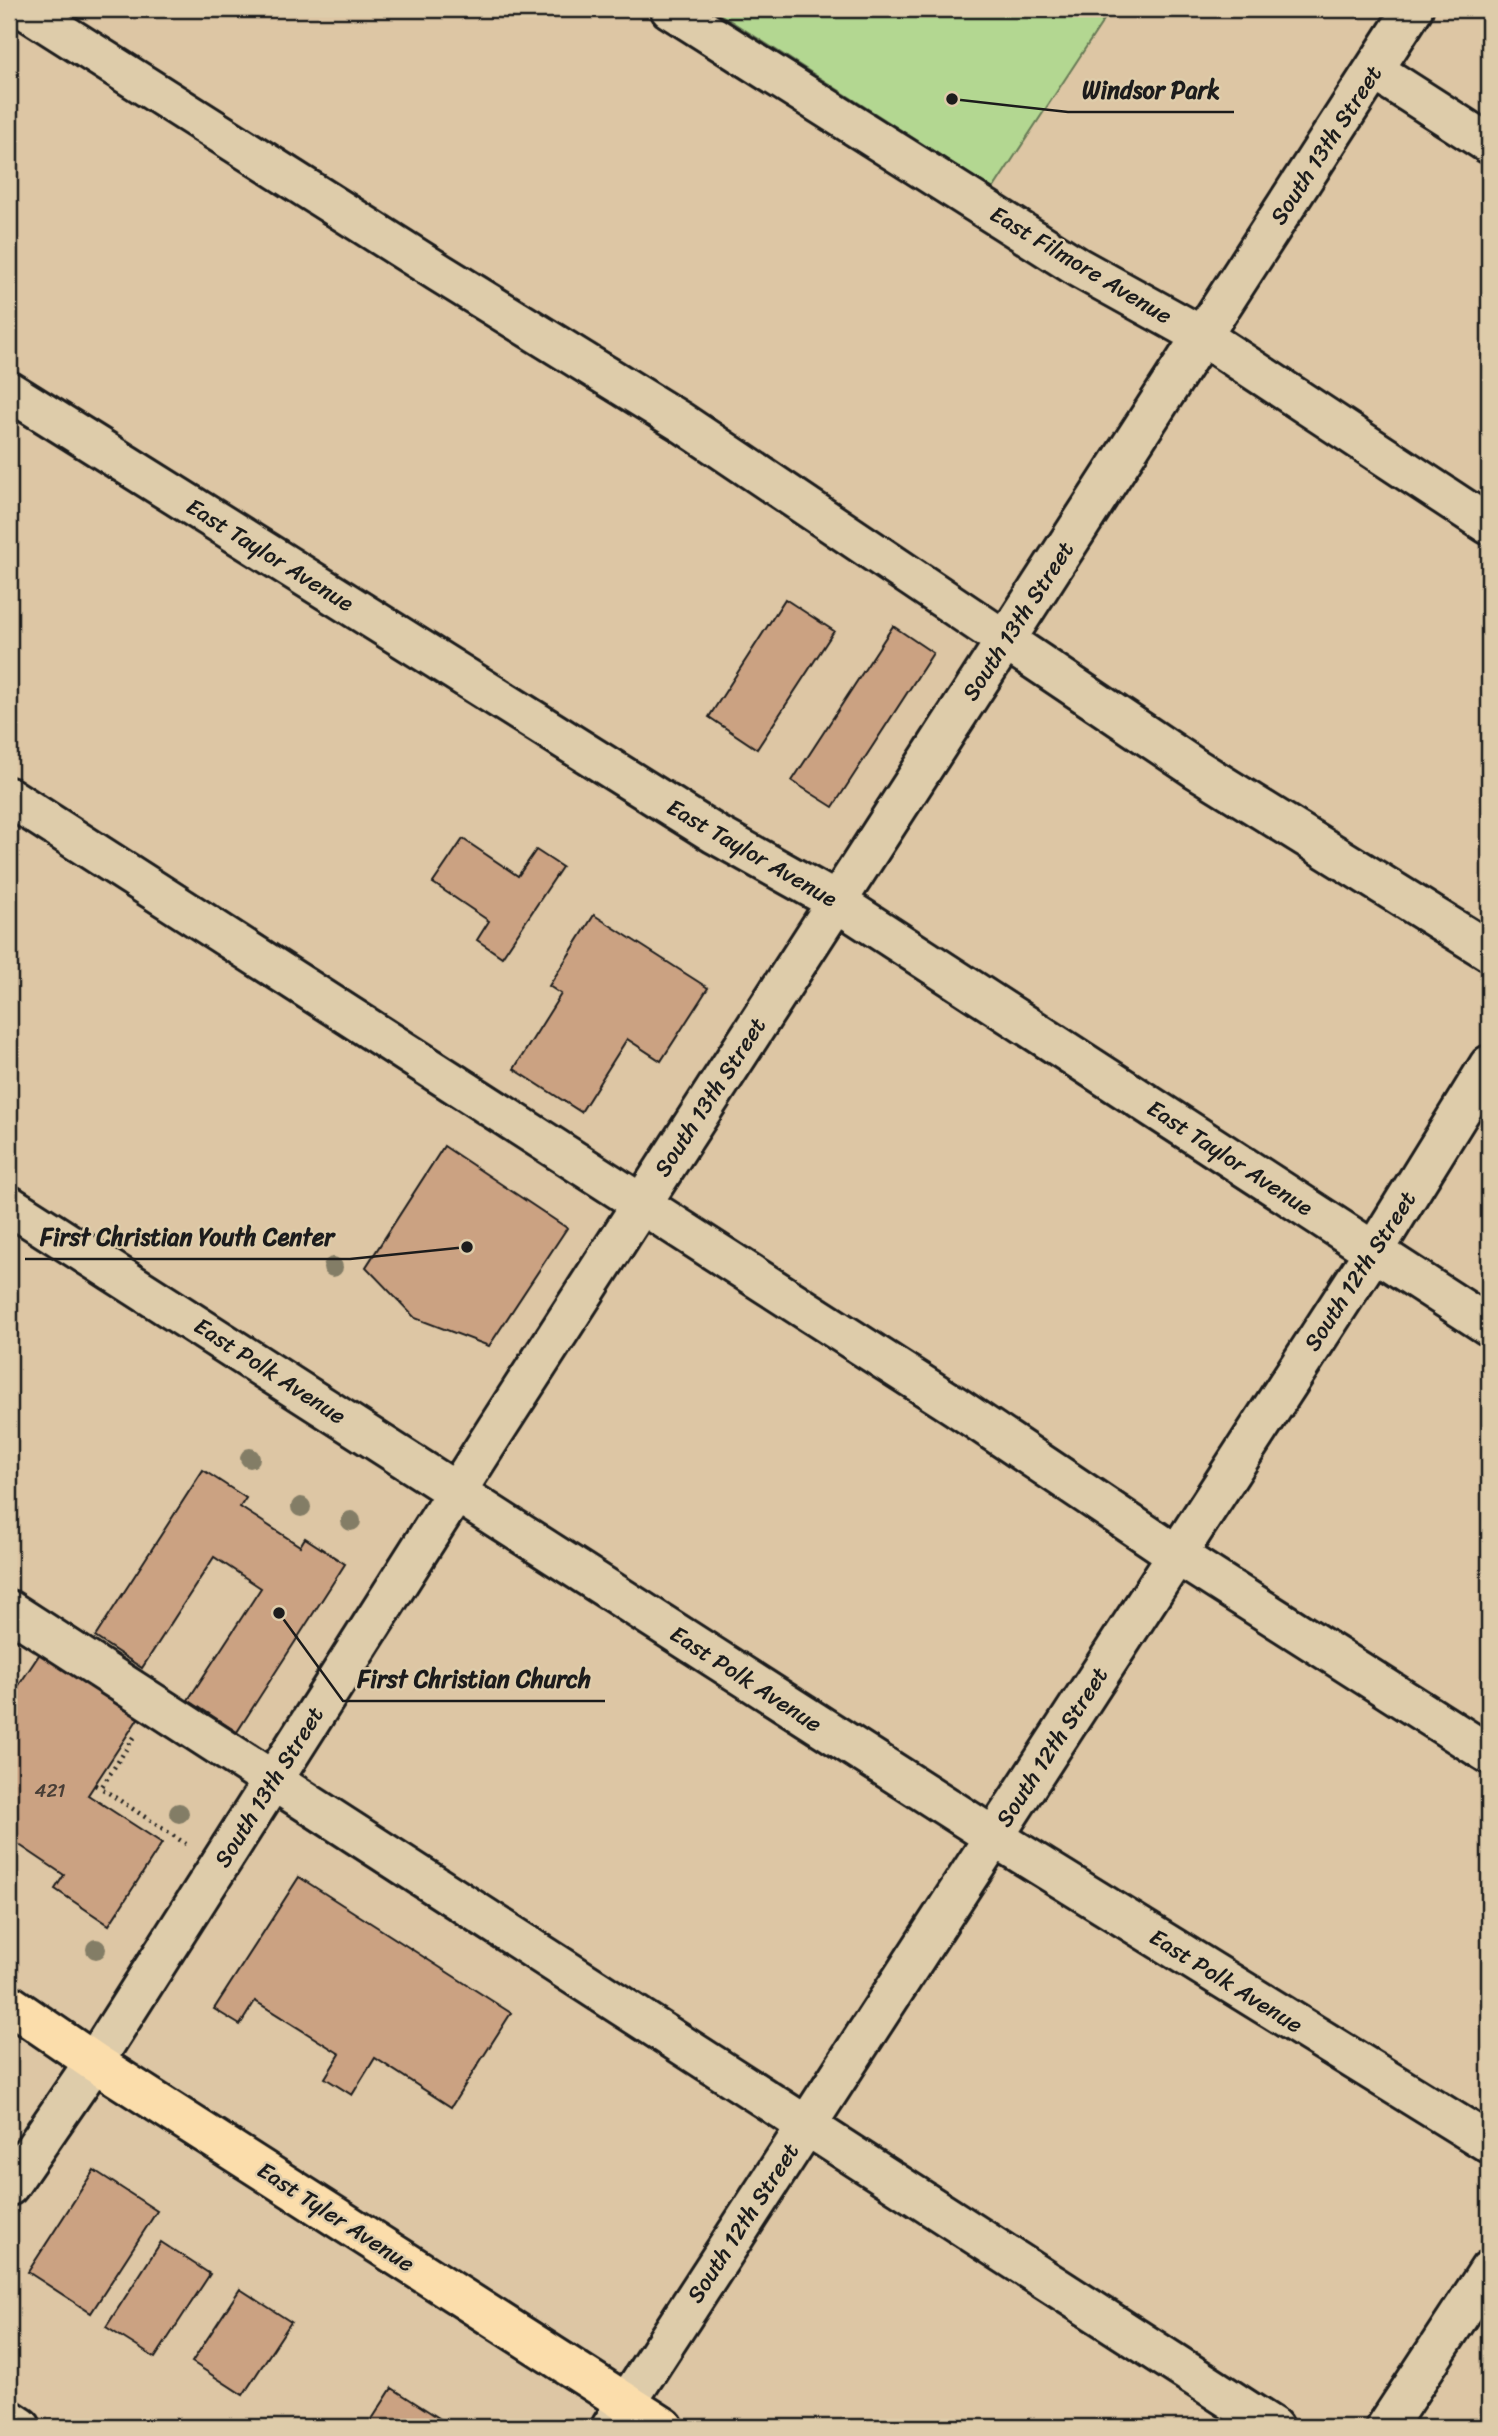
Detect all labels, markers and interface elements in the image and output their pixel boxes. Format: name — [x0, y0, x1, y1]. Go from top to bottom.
street label: South 13th Street — [1259, 57, 1393, 233]
callout: Windsor Park — [1068, 67, 1234, 112]
text: Windsor Park — [1082, 69, 1220, 111]
street label: East Filmore Avenue — [982, 194, 1180, 336]
street label: East Taylor Avenue — [178, 487, 362, 623]
street label: South 13th Street — [951, 533, 1085, 709]
street label: East Taylor Avenue — [659, 787, 845, 919]
street label: South 13th Street — [643, 1009, 777, 1185]
street label: East Taylor Avenue — [1138, 1089, 1322, 1227]
street label: South 12th Street — [1293, 1182, 1427, 1360]
callout: First Christian Youth Center — [25, 1214, 350, 1259]
text: First Christian Youth Center — [39, 1216, 336, 1258]
street label: East Polk Avenue — [186, 1306, 355, 1436]
street label: East Polk Avenue — [662, 1614, 831, 1744]
callout: First Christian Church — [343, 1656, 605, 1701]
text: First Christian Church — [356, 1658, 591, 1700]
street label: South 12th Street — [985, 1658, 1119, 1836]
street label: South 13th Street — [203, 1698, 335, 1876]
house number: 421 — [35, 1774, 66, 1807]
street label: East Polk Avenue — [1141, 1917, 1311, 2045]
street label: South 12th Street — [676, 2134, 810, 2312]
street label: East Tyler Avenue — [249, 2150, 423, 2284]

